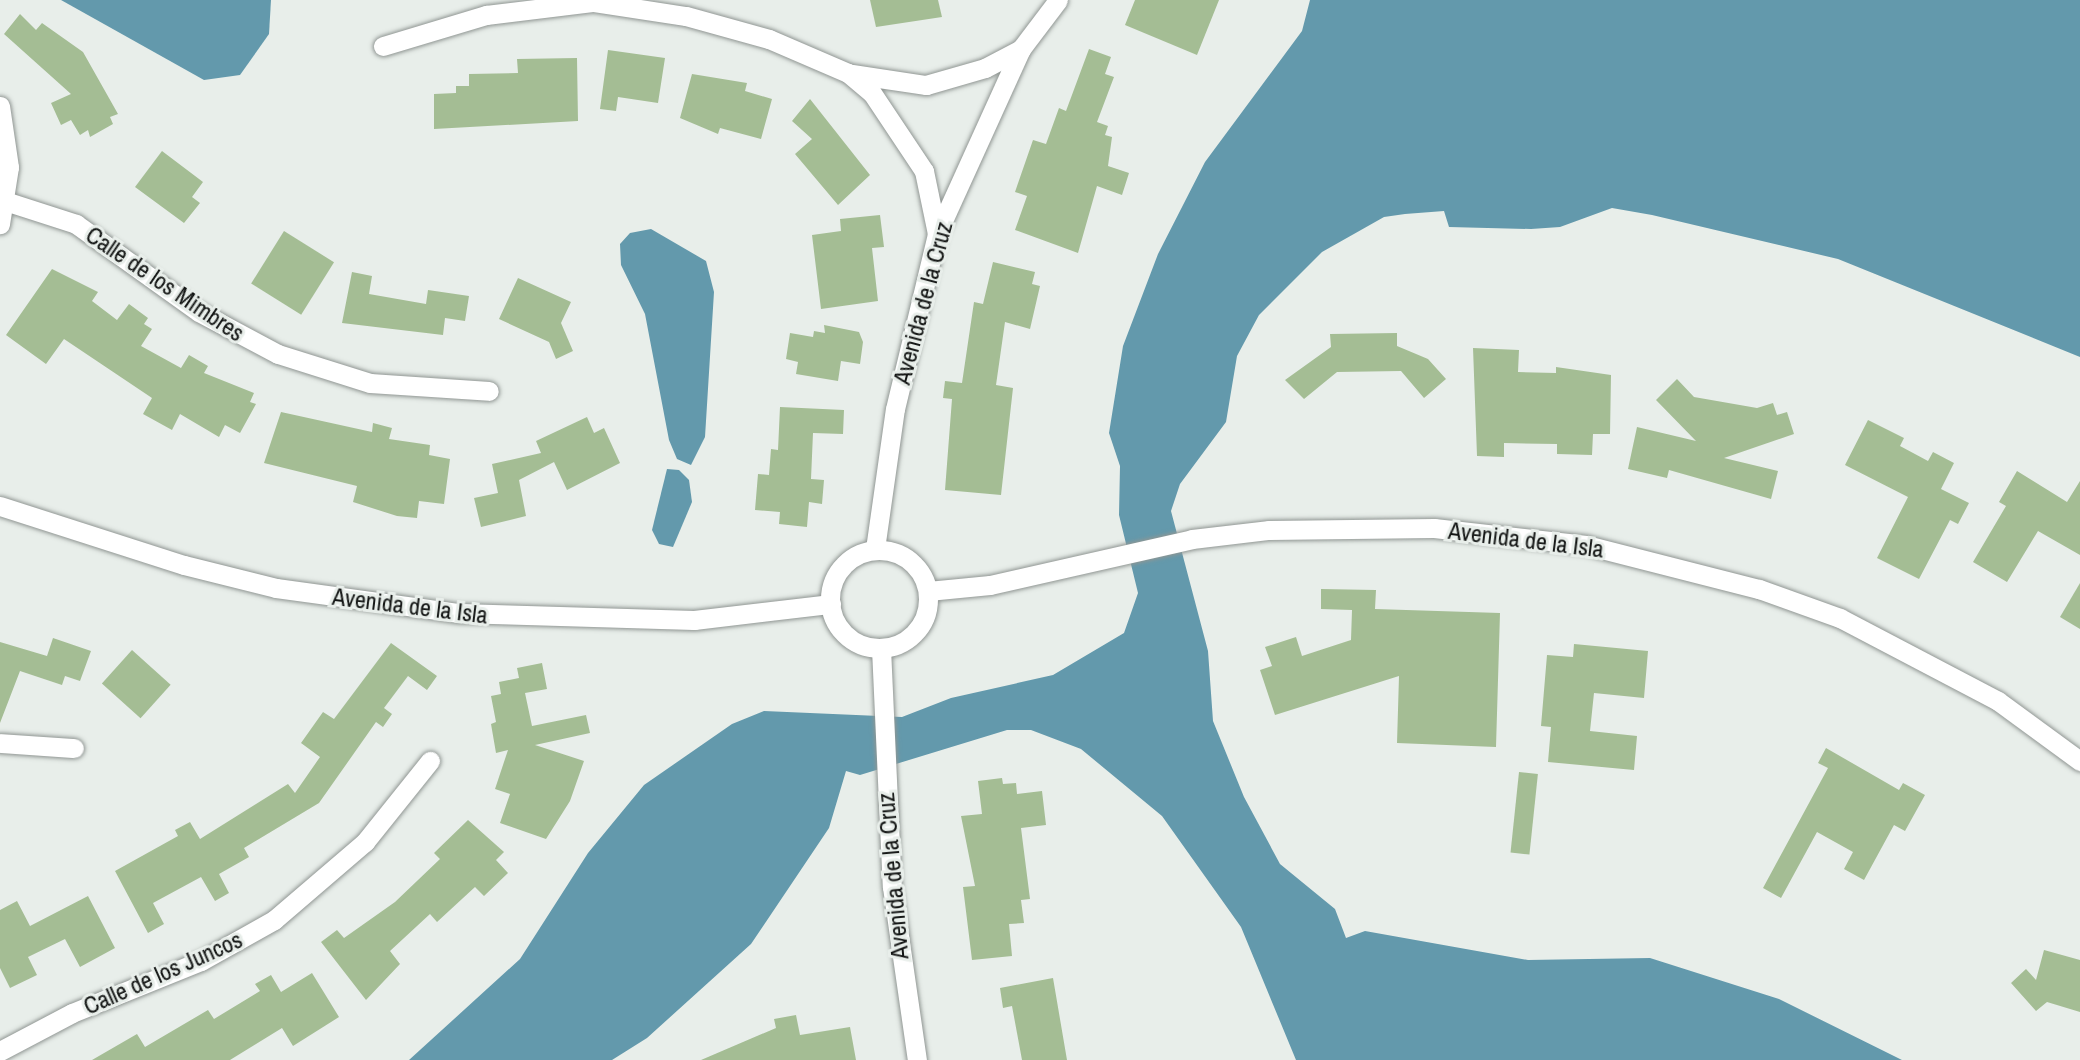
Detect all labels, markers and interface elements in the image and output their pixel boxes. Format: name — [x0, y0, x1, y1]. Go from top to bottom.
street label: Avenida de la Cruz — [887, 219, 959, 387]
street label: Calle de los Mimbres — [80, 220, 250, 348]
street label: Avenida de la Isla — [1447, 516, 1605, 564]
street label: Avenida de la Isla — [331, 582, 489, 630]
street label: Avenida de la Cruz — [871, 792, 915, 960]
street label: Calle de los Juncos — [79, 925, 247, 1021]

